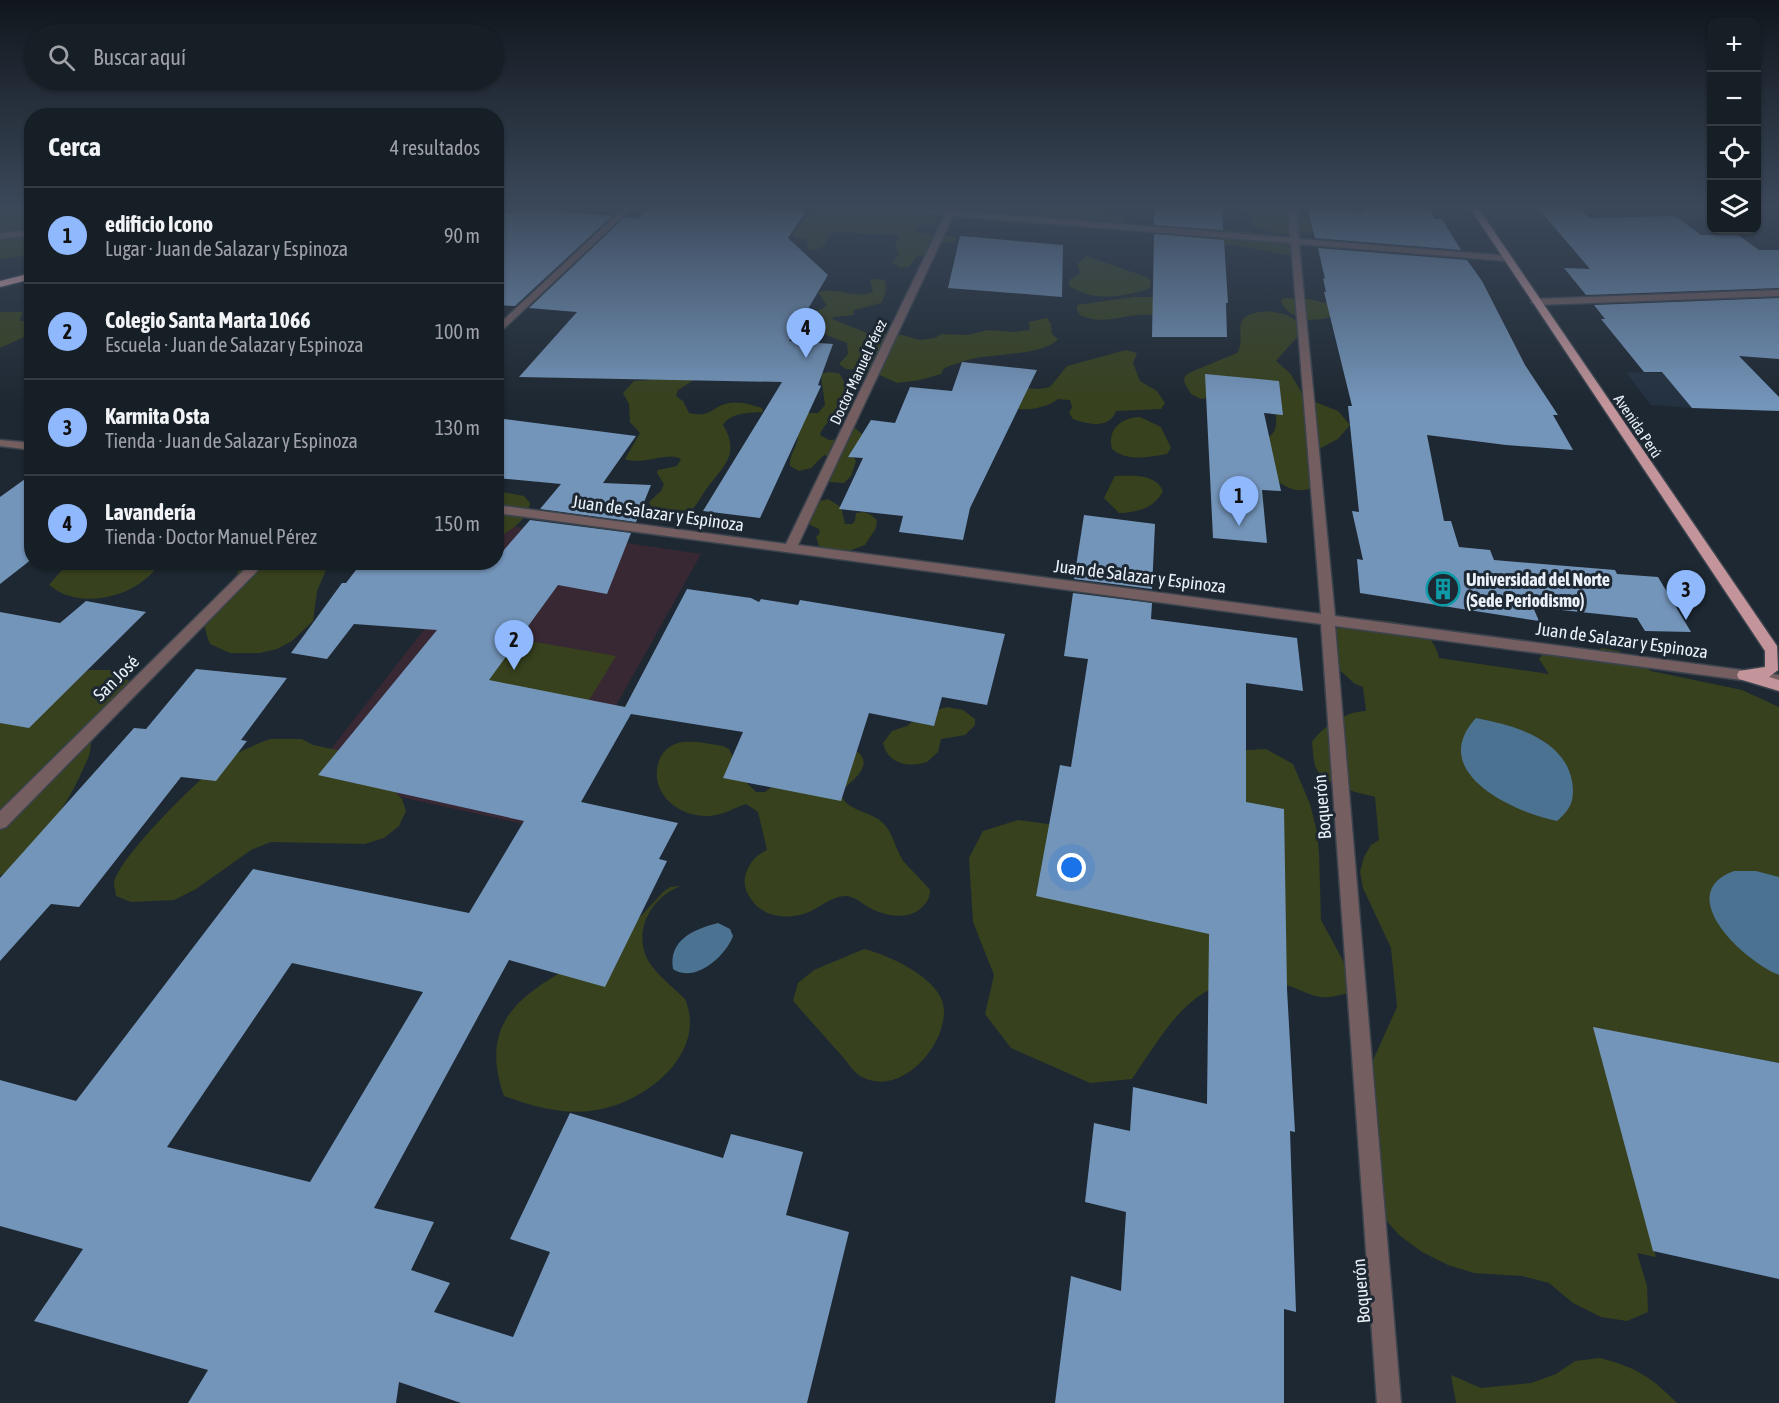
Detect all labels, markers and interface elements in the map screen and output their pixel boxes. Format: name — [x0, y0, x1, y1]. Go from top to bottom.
map controls — [1707, 18, 1761, 234]
button: + — [1707, 18, 1761, 72]
search box — [24, 24, 504, 90]
icon: search — [45, 41, 78, 74]
text: Buscar aquí — [93, 44, 186, 70]
button: − — [1707, 72, 1761, 126]
button: locate — [1707, 126, 1761, 180]
text: Cerca — [48, 132, 101, 162]
text: 4 resultados — [390, 136, 480, 159]
button: layers — [1707, 180, 1761, 234]
text: edificio Icono — [105, 211, 213, 237]
text: 1 — [63, 224, 72, 247]
text: 90 m — [444, 224, 480, 247]
text: Lugar · Juan de Salazar y Espinoza — [105, 237, 348, 260]
text: Colegio Santa Marta 1066 — [105, 307, 311, 333]
pin: 4 — [786, 308, 826, 358]
street label: Doctor Manuel Pérez — [826, 316, 890, 427]
text: 2 — [63, 320, 72, 343]
text: 100 m — [435, 320, 480, 343]
text: Escuela · Juan de Salazar y Espinoza — [105, 333, 364, 356]
street label: Avenida Perú — [1611, 391, 1665, 461]
text: Karmita Osta — [105, 403, 210, 429]
text: 3 — [63, 416, 72, 439]
text: 130 m — [435, 416, 480, 439]
text: Tienda · Juan de Salazar y Espinoza — [105, 429, 358, 452]
pin: 1 — [1220, 476, 1258, 526]
street label: Juan de Salazar y Espinoza — [571, 491, 745, 535]
text: Lavandería — [105, 499, 196, 525]
text: 4 — [63, 512, 72, 535]
text: 150 m — [435, 512, 480, 535]
text: Tienda · Doctor Manuel Pérez — [105, 525, 317, 548]
street label: Juan de Salazar y Espinoza — [1053, 555, 1227, 597]
place label: Universidad del Norte (Sede Periodismo) — [1466, 569, 1610, 611]
pin: 3 — [1666, 570, 1706, 620]
building icon: Universidad del Norte (Sede Periodismo) — [1425, 571, 1461, 607]
street label: Juan de Salazar y Espinoza — [1535, 618, 1709, 662]
pin: 2 — [494, 620, 534, 670]
street label: San José — [89, 651, 143, 705]
street label: Boquerón — [1309, 774, 1335, 840]
your location — [1057, 853, 1086, 882]
street label: Boquerón — [1348, 1258, 1374, 1324]

